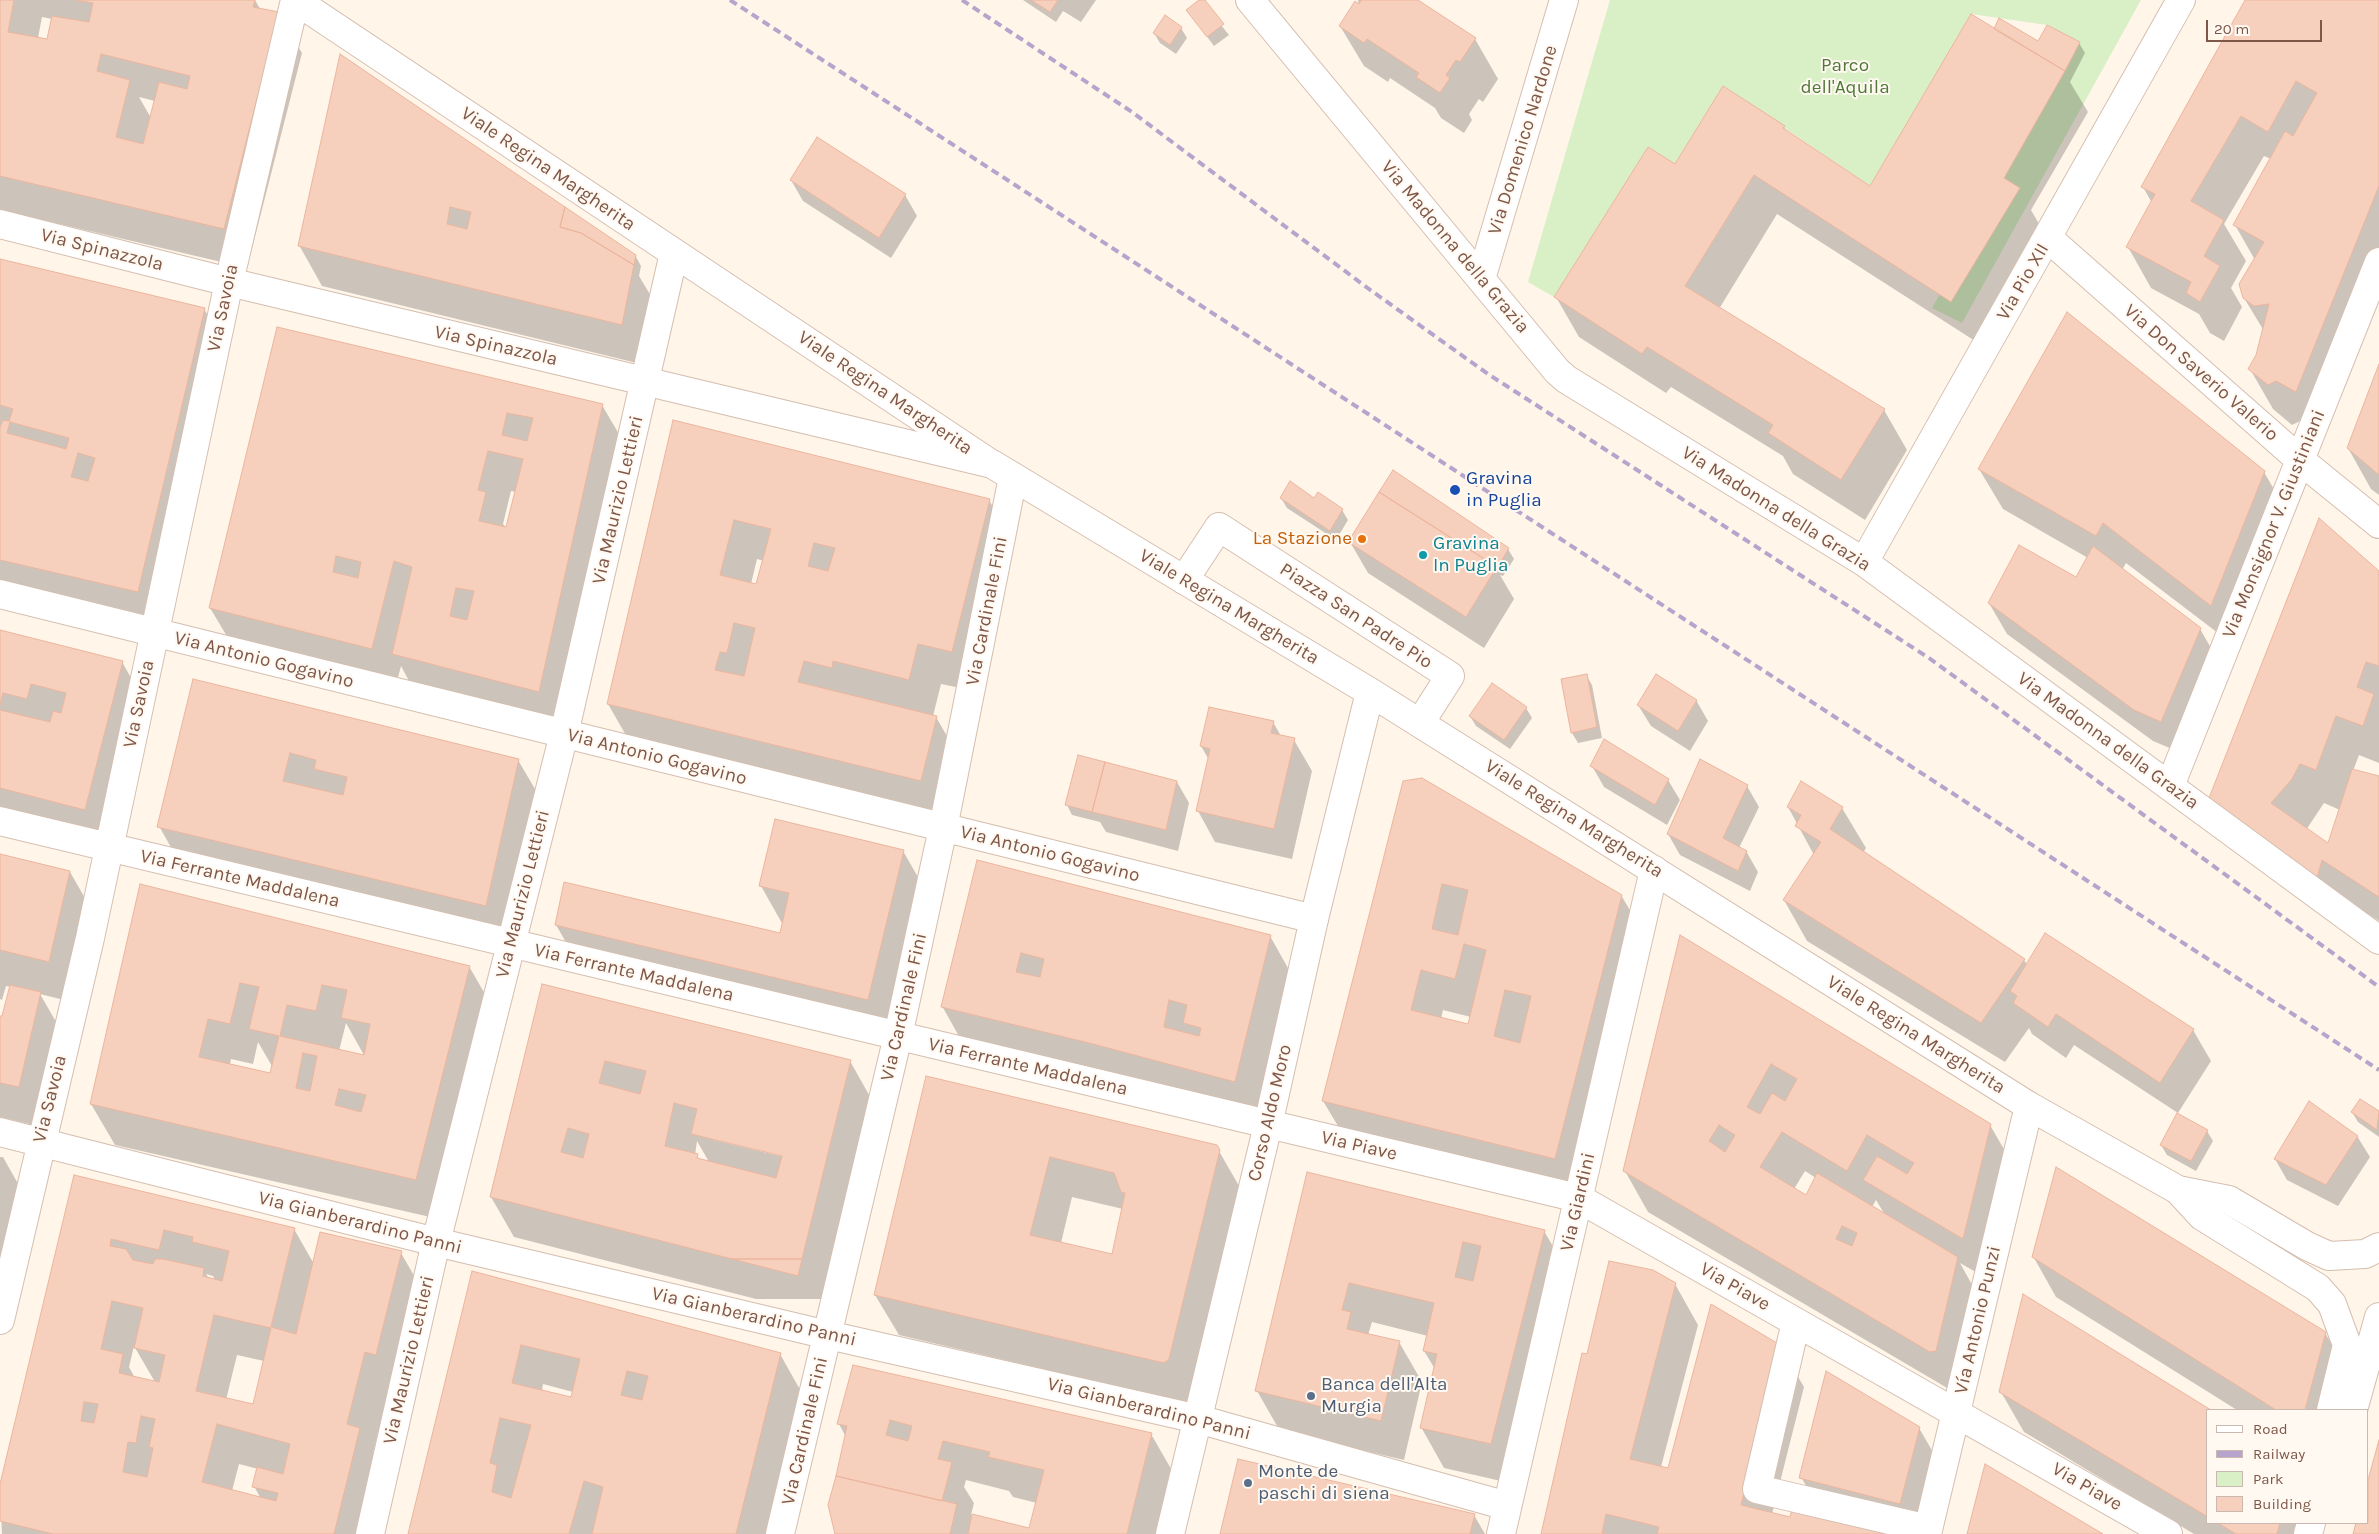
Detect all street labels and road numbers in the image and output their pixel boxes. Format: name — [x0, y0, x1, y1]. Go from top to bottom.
street label: Via Domenico Nardone — [1483, 43, 1563, 237]
street label: Viale Regina Margherita — [456, 102, 640, 236]
street label: Via Madonna della Grazia — [1376, 156, 1534, 338]
street label: Via Spinazzola — [38, 224, 166, 276]
street label: Via Pio XII — [1992, 239, 2054, 325]
street label: Via Savoia — [203, 262, 243, 354]
street label: Via Don Saverio Valerio — [2119, 300, 2283, 446]
street label: Via Spinazzola — [432, 321, 560, 371]
street label: Viale Regina Margherita — [793, 326, 977, 460]
street label: Via Monsignor V. Giustiniani — [2218, 406, 2330, 642]
street label: Via Maurizio Lettieri — [588, 413, 648, 587]
street label: Via Madonna della Grazia — [1677, 441, 1875, 577]
street label: Via Cardinale Fini — [961, 534, 1013, 688]
street label: Viale Regina Margherita — [1135, 544, 1323, 670]
street label: Piazza San Padre Pio — [1275, 558, 1437, 674]
street label: Via Antonio Gogavino — [172, 627, 356, 693]
street label: Via Savoia — [119, 658, 159, 750]
street label: Via Madonna della Grazia — [2013, 667, 2203, 815]
street label: Via Antonio Gogavino — [565, 724, 749, 790]
street label: Viale Regina Margherita — [1481, 755, 1667, 883]
street label: Via Maurizio Lettieri — [491, 808, 555, 980]
street label: Via Antonio Gogavino — [958, 821, 1142, 887]
street label: Via Ferrante Maddalena — [138, 845, 342, 913]
street label: Via Cardinale Fini — [876, 931, 932, 1083]
street label: Via Ferrante Maddalena — [532, 939, 736, 1007]
street label: Viale Regina Margherita — [1823, 971, 2009, 1099]
street label: Via Ferrante Maddalena — [926, 1033, 1130, 1101]
street label: Corso Aldo Moro — [1243, 1042, 1297, 1184]
street label: Via Savoia — [28, 1053, 72, 1145]
street label: Via Piave — [1319, 1126, 1399, 1166]
street label: Via Giardini — [1556, 1150, 1600, 1254]
street label: Via Gianberardino Panni — [256, 1187, 464, 1259]
street label: Vía Antonio Punzi — [1950, 1244, 2006, 1396]
street label: Via Piave — [1696, 1258, 1774, 1316]
street label: Via Maurizio Lettieri — [379, 1273, 439, 1447]
street label: Via Gianberardino Panni — [650, 1282, 858, 1352]
street label: Via Cardinale Fini — [777, 1355, 833, 1507]
street label: Via Gianberardino Panni — [1045, 1373, 1253, 1445]
street label: Via Piave — [2048, 1458, 2126, 1516]

